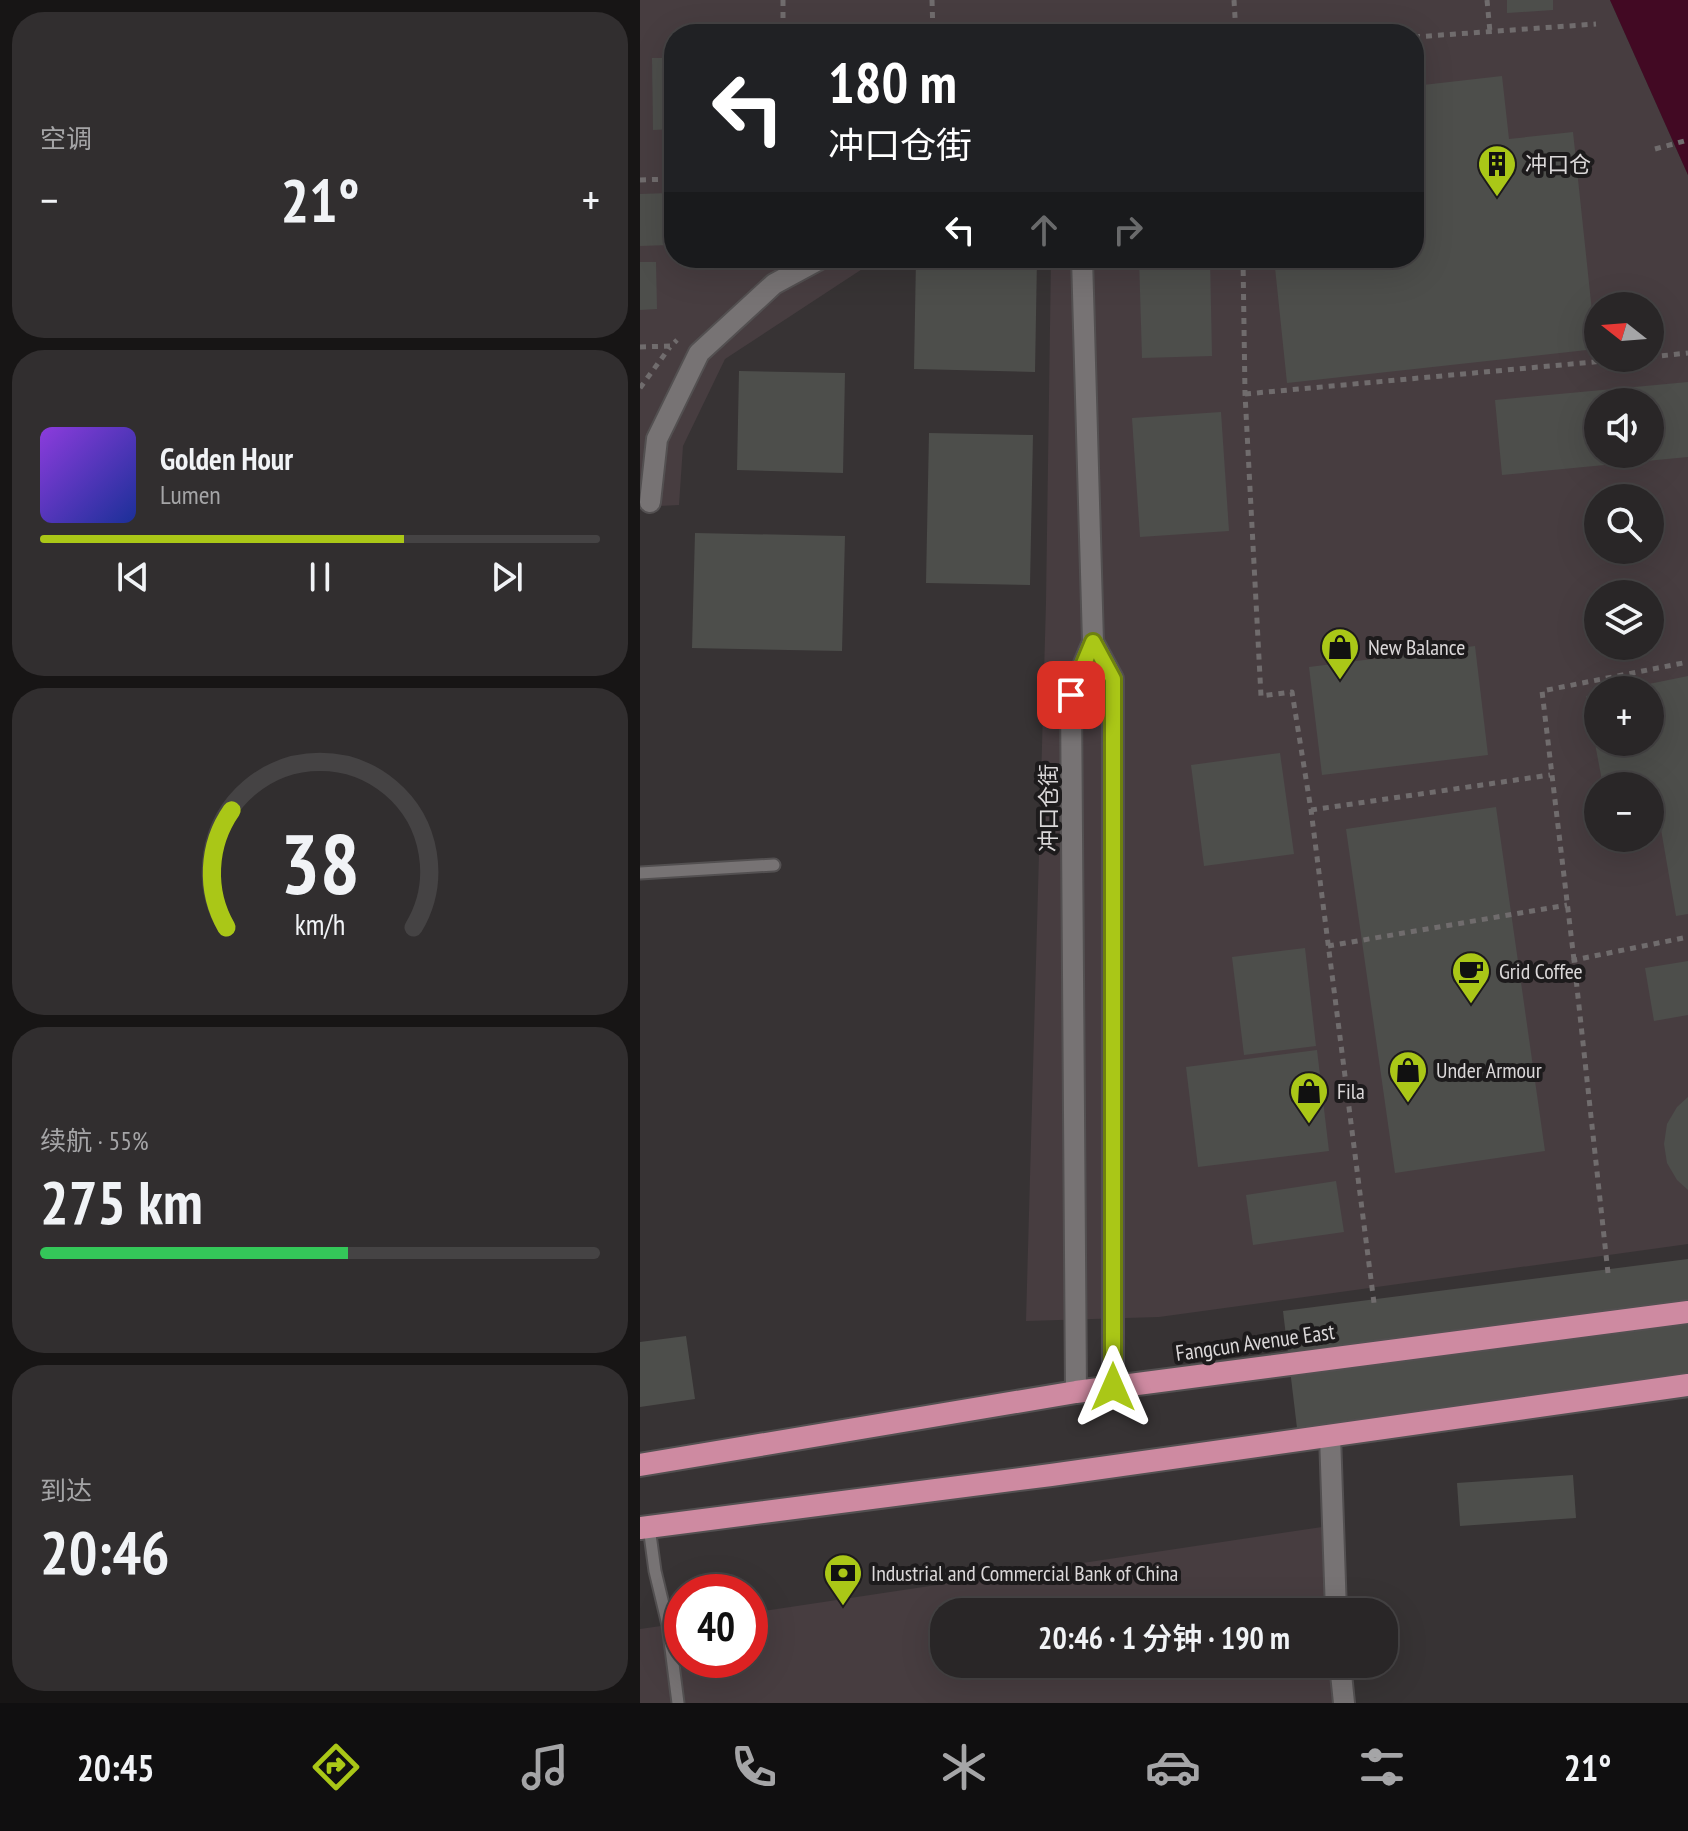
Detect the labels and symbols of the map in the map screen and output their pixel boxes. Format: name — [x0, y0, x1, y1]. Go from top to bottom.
building icon: 冲口仓 — [1476, 143, 1518, 198]
place label: 冲口仓 — [1525, 150, 1591, 178]
north arrow — [1584, 292, 1664, 372]
shop icon: New Balance — [1319, 626, 1361, 681]
place label: New Balance — [1368, 633, 1465, 661]
pin — [1037, 661, 1105, 729]
street label: 冲口仓街 — [1034, 764, 1062, 852]
cafe icon: Grid Coffee — [1450, 950, 1492, 1005]
place label: Grid Coffee — [1499, 957, 1583, 985]
shop icon: Under Armour — [1387, 1049, 1429, 1104]
place label: Under Armour — [1436, 1056, 1542, 1084]
shop icon: Fila — [1288, 1070, 1330, 1125]
place label: Fila — [1337, 1077, 1365, 1105]
street label: Fangcun Avenue East — [1174, 1317, 1336, 1367]
position arrow — [1071, 1345, 1155, 1429]
bank icon: Industrial and Commercial Bank of China — [822, 1552, 864, 1607]
place label: Industrial and Commercial Bank of China — [871, 1559, 1178, 1587]
speed limit sign: 40 — [664, 1574, 768, 1678]

